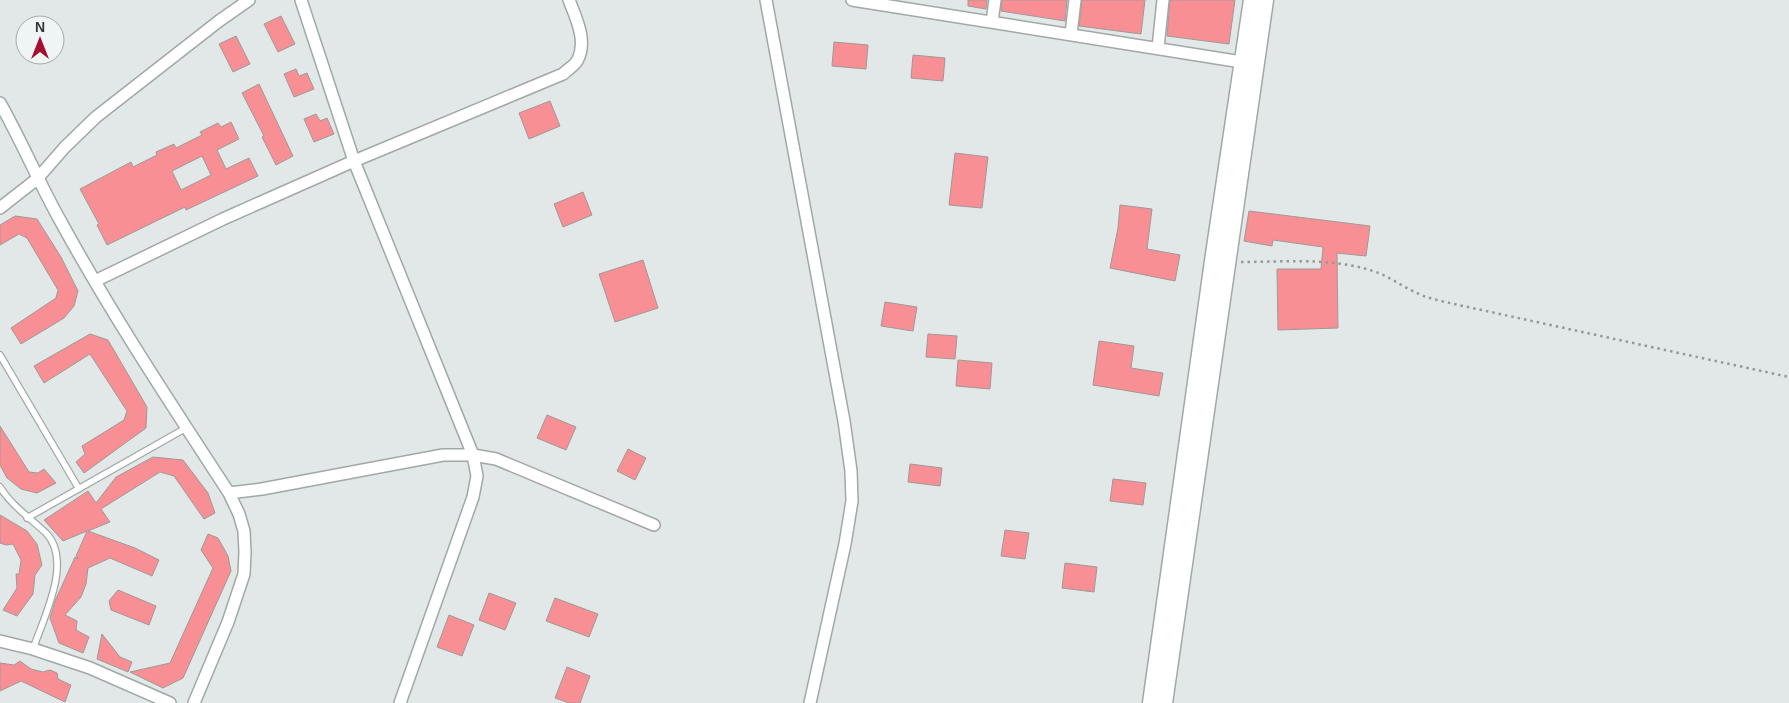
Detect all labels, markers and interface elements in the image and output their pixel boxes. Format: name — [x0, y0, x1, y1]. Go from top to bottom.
north arrow — [15, 15, 65, 65]
text: N — [35, 19, 45, 35]

